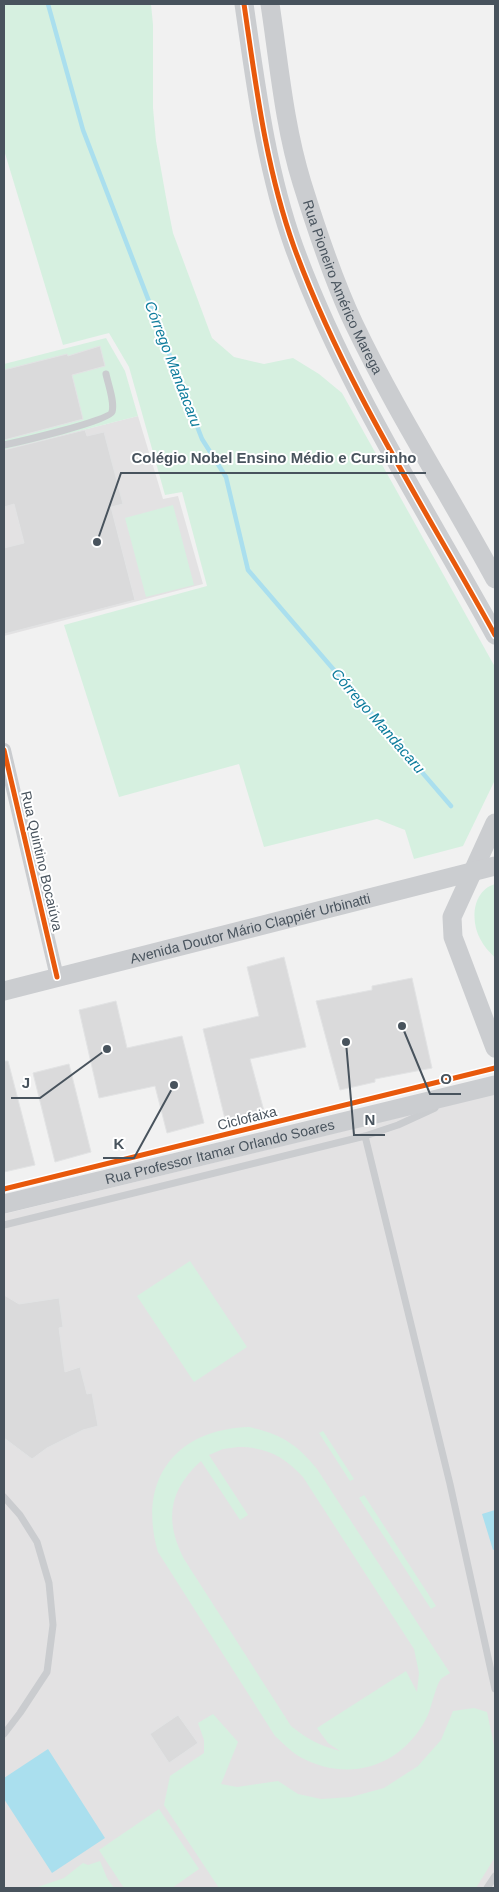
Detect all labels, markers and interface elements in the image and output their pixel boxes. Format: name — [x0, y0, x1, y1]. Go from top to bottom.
street label: Rua Pioneiro Américo Marega — [300, 198, 386, 377]
water label: Córrego Mandacaru — [142, 299, 206, 430]
callout: Colégio Nobel Ensino Médio e Cursinho — [121, 443, 426, 473]
text: Colégio Nobel Ensino Médio e Cursinho — [131, 449, 417, 466]
water label: Córrego Mandacaru — [328, 665, 429, 777]
street label: Rua Quintino Bocaiúva — [18, 789, 66, 933]
street label: Avenida Doutor Mário Clappiér Urbinatti — [128, 890, 372, 967]
callout: O — [430, 1064, 461, 1094]
callout: J — [11, 1068, 40, 1098]
text: O — [440, 1070, 452, 1087]
text: J — [22, 1074, 30, 1091]
street label: Ciclofaixa — [216, 1103, 279, 1133]
callout: N — [354, 1105, 385, 1135]
text: N — [365, 1111, 375, 1128]
street label: Rua Professor Itamar Orlando Soares — [104, 1116, 336, 1187]
callout: K — [103, 1128, 134, 1158]
text: K — [114, 1135, 125, 1152]

